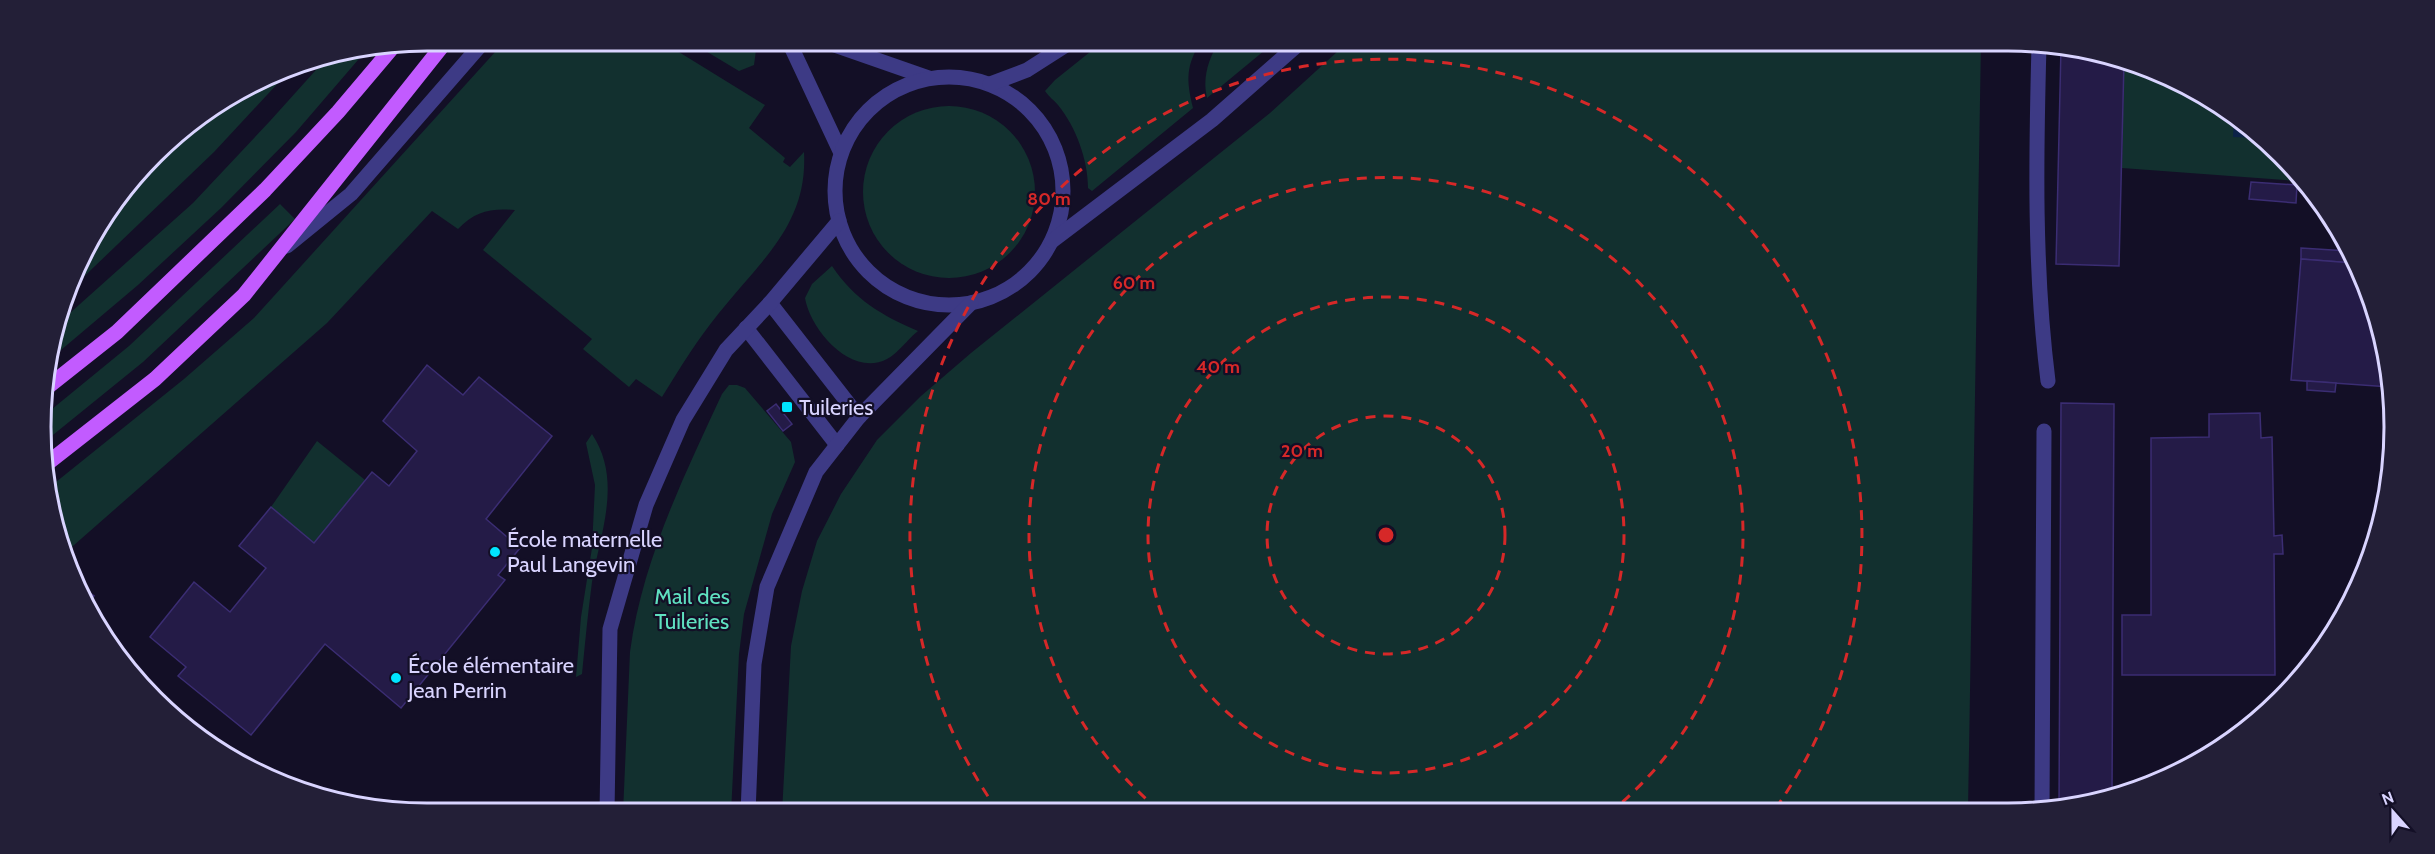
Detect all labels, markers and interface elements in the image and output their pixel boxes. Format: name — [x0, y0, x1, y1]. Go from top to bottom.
text: 80 m — [1027, 188, 1071, 210]
text: 60 m — [1113, 272, 1155, 294]
text: 40 m — [1196, 356, 1240, 378]
place label: Tuileries — [799, 394, 873, 421]
marker: Tuileries — [780, 400, 794, 414]
text: 20 m — [1281, 440, 1323, 462]
centre of rings — [1376, 525, 1396, 545]
place label: École maternelle Paul Langevin — [507, 526, 662, 578]
marker: École maternelle Paul Langevin — [488, 545, 502, 559]
park label: Mail des Tuileries — [654, 583, 730, 635]
place label: École élémentaire Jean Perrin — [407, 652, 574, 704]
marker: École élémentaire Jean Perrin — [389, 671, 403, 685]
north arrow — [2363, 782, 2423, 842]
text: N — [2379, 788, 2396, 809]

